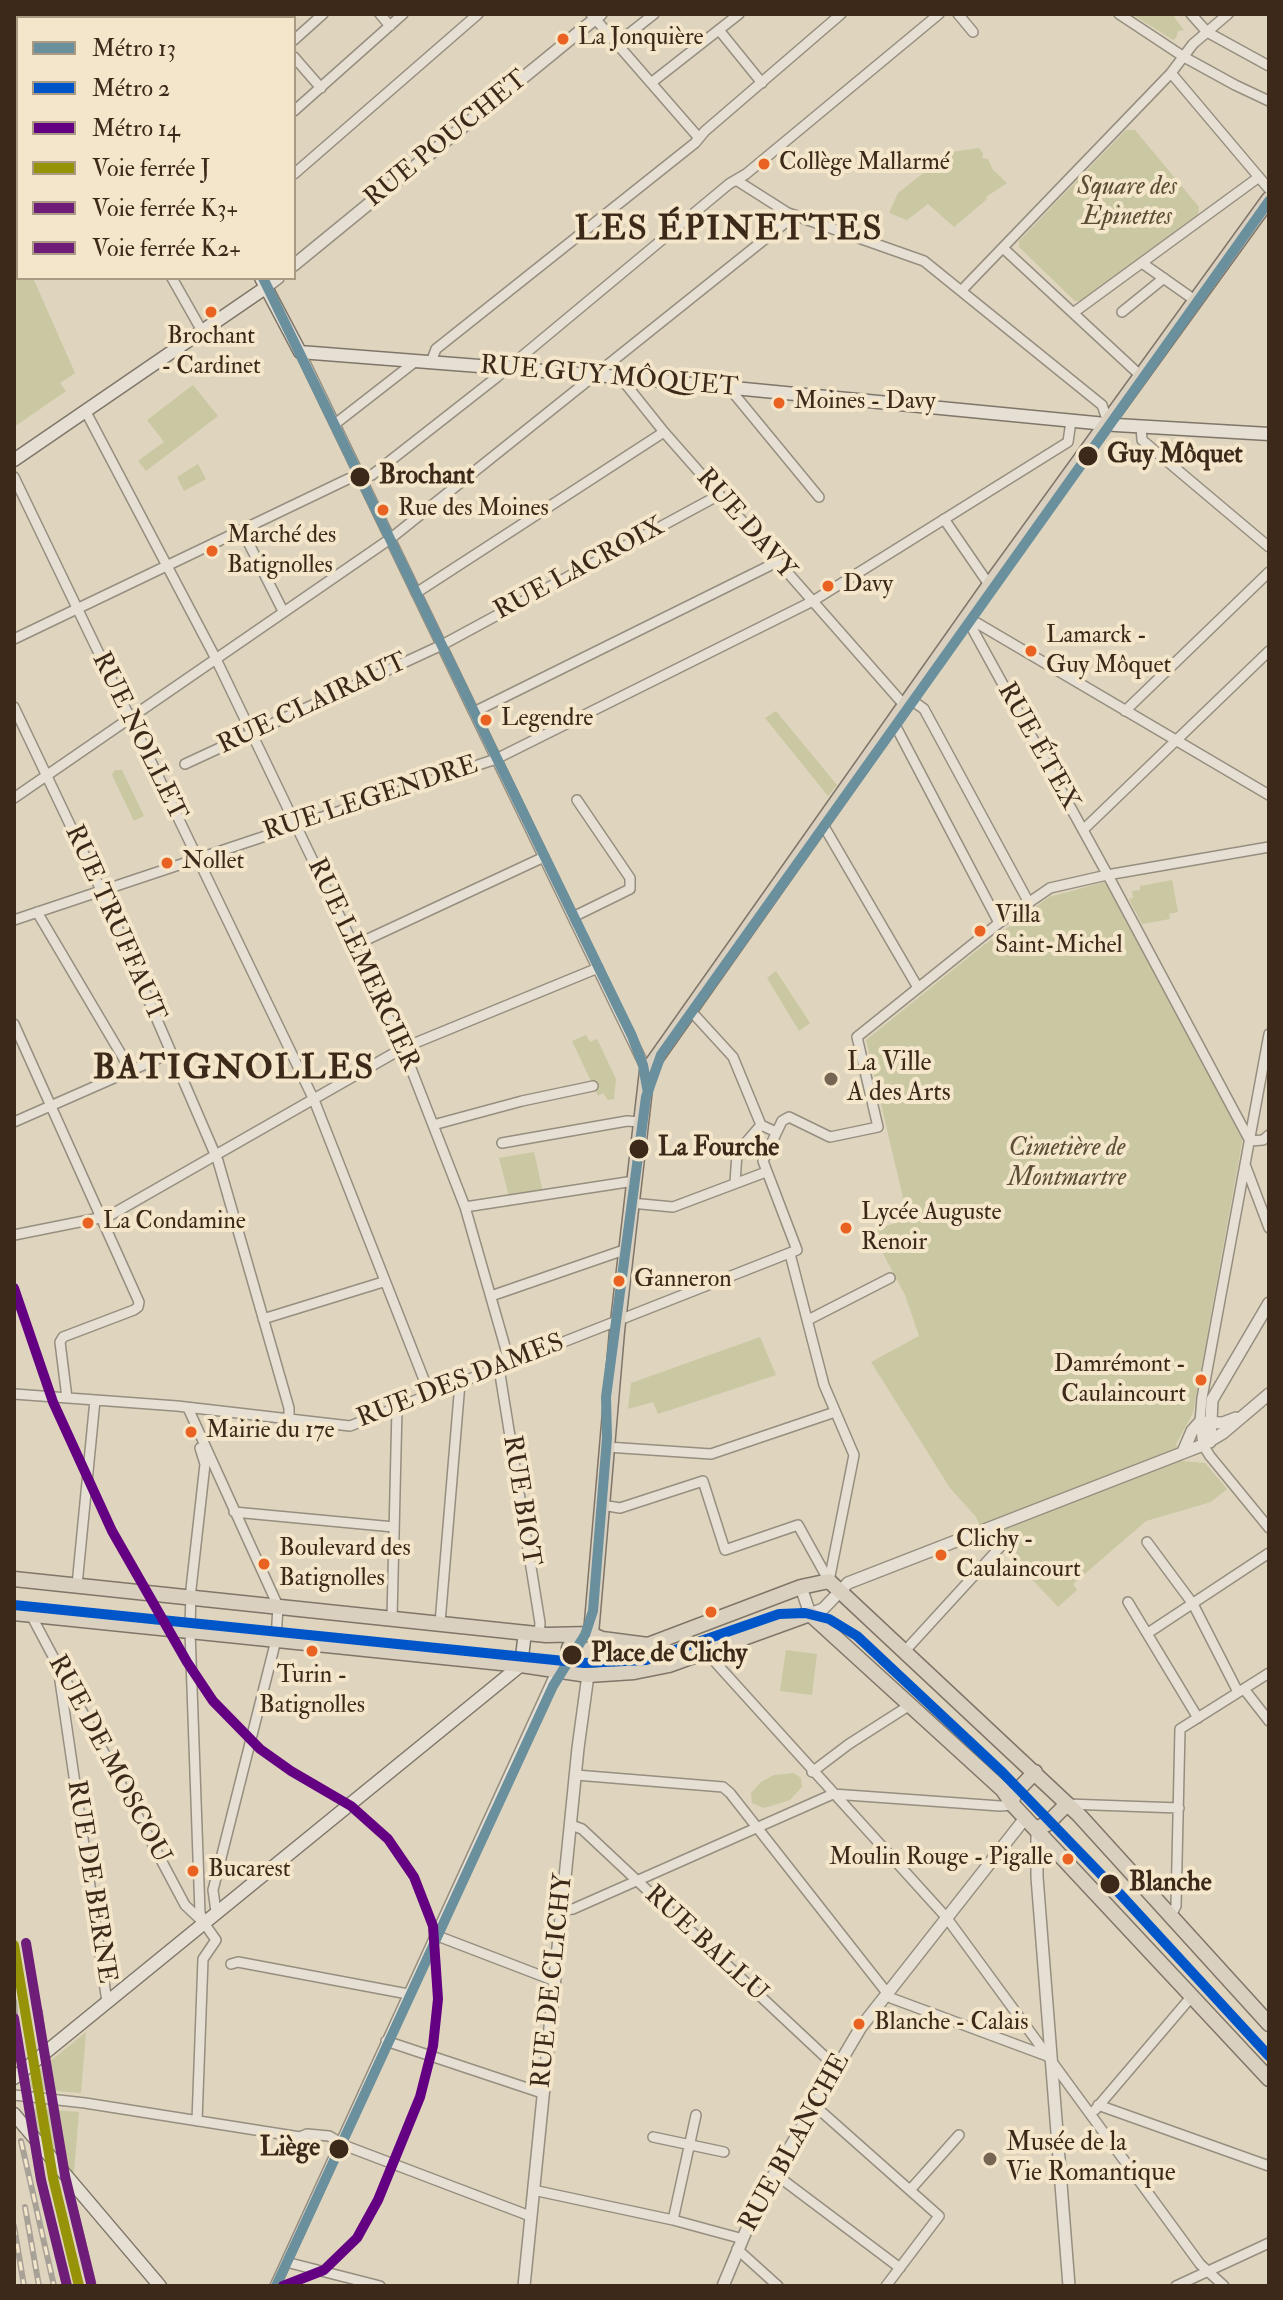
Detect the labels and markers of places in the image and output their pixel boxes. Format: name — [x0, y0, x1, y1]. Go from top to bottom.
place label: La Jonquière — [578, 25, 704, 53]
marker: La Jonquière — [555, 31, 571, 47]
place label: Collège Mallarmé — [779, 150, 950, 178]
marker: Collège Mallarmé — [756, 156, 772, 172]
marker: Brochant - Cardinet — [203, 304, 219, 320]
place label: Brochant - Cardinet — [161, 324, 261, 380]
place label: Moines - Davy — [794, 389, 935, 417]
marker: Moines - Davy — [771, 395, 787, 411]
place label: Guy Môquet — [1107, 440, 1243, 472]
marker: Guy Môquet — [1076, 444, 1100, 468]
place label: Brochant — [379, 461, 475, 493]
marker: Brochant — [348, 465, 372, 489]
place label: Rue des Moines — [398, 496, 549, 524]
marker: Rue des Moines — [375, 502, 391, 518]
place label: Marché des Batignolles — [227, 523, 336, 579]
marker: Marché des Batignolles — [204, 543, 220, 559]
place label: Davy — [843, 572, 893, 600]
marker: Davy — [820, 578, 836, 594]
place label: Lamarck - Guy Môquet — [1046, 623, 1171, 679]
marker: Lamarck - Guy Môquet — [1023, 643, 1039, 659]
place label: Legendre — [501, 706, 593, 734]
marker: Legendre — [478, 712, 494, 728]
place label: Nollet — [182, 849, 244, 877]
marker: Nollet — [159, 855, 175, 871]
place label: Villa Saint-Michel — [995, 903, 1123, 959]
marker: Villa Saint-Michel — [972, 923, 988, 939]
place label: La Ville A des Arts — [847, 1048, 951, 1110]
marker: La Ville A des Arts — [822, 1070, 840, 1088]
place label: La Fourche — [658, 1133, 779, 1165]
marker: La Fourche — [627, 1137, 651, 1161]
place label: Lycée Auguste Renoir — [861, 1200, 1001, 1256]
place label: La Condamine — [103, 1209, 246, 1237]
marker: La Condamine — [80, 1215, 96, 1231]
marker: Lycée Auguste Renoir — [838, 1220, 854, 1236]
place label: Ganneron — [634, 1267, 732, 1295]
marker: Ganneron — [611, 1273, 627, 1289]
place label: Damrémont - Caulaincourt — [1054, 1352, 1186, 1408]
marker: Damrémont - Caulaincourt — [1193, 1372, 1209, 1388]
place label: Mairie du 17e — [206, 1418, 335, 1446]
marker: Mairie du 17e — [183, 1424, 199, 1440]
place label: Clichy - Caulaincourt — [956, 1527, 1081, 1583]
place label: Boulevard des Batignolles — [279, 1536, 411, 1592]
marker: Clichy - Caulaincourt — [933, 1547, 949, 1563]
marker: Boulevard des Batignolles — [256, 1556, 272, 1572]
unlabelled marker — [703, 1604, 719, 1620]
place label: Place de Clichy — [591, 1639, 747, 1671]
marker: Turin - Batignolles — [304, 1643, 320, 1659]
marker: Place de Clichy — [560, 1643, 584, 1667]
place label: Turin - Batignolles — [259, 1663, 365, 1719]
place label: Moulin Rouge - Pigalle — [829, 1845, 1053, 1873]
marker: Moulin Rouge - Pigalle — [1060, 1851, 1076, 1867]
place label: Bucarest — [208, 1857, 291, 1885]
marker: Bucarest — [185, 1863, 201, 1879]
place label: Blanche — [1129, 1868, 1212, 1900]
marker: Blanche — [1098, 1872, 1122, 1896]
place label: Blanche - Calais — [874, 2010, 1028, 2038]
marker: Blanche - Calais — [851, 2016, 867, 2032]
place label: Musée de la Vie Romantique — [1006, 2128, 1176, 2190]
place label: Liège — [260, 2133, 320, 2165]
marker: Liège — [327, 2137, 351, 2161]
marker: Musée de la Vie Romantique — [981, 2150, 999, 2168]

